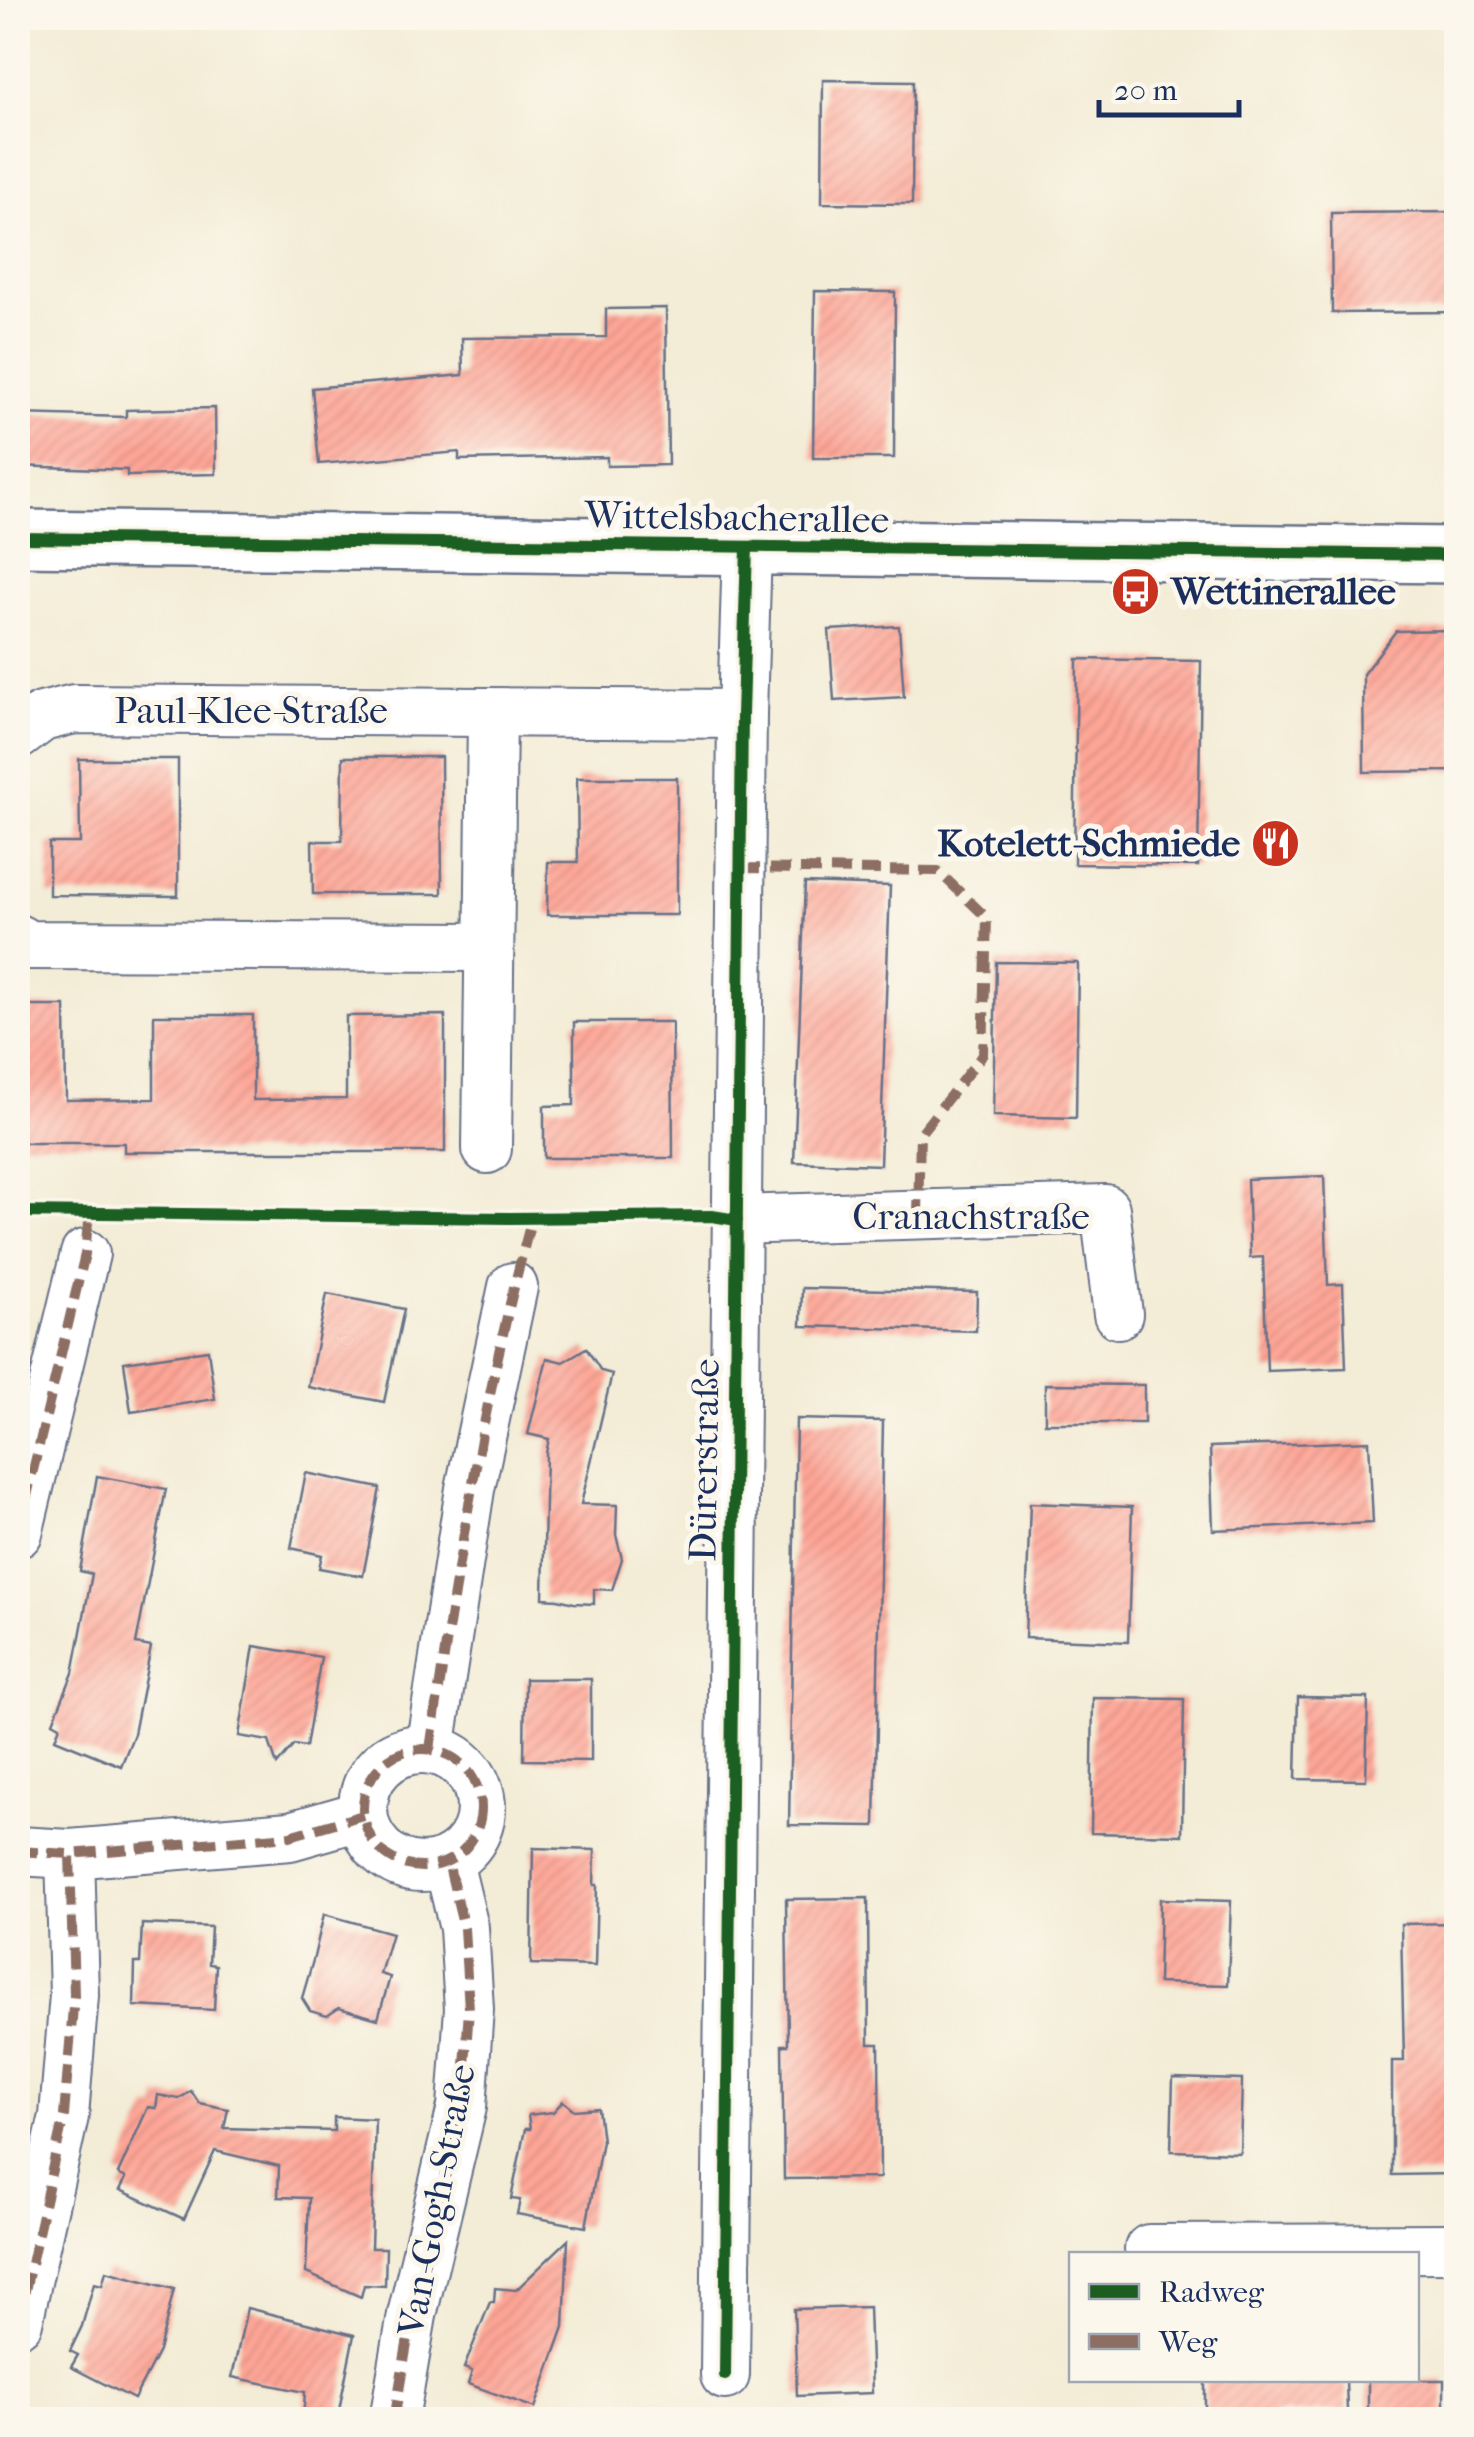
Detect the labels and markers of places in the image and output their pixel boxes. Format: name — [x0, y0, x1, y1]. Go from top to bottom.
bus stop icon: Wettinerallee — [1110, 565, 1162, 617]
place label: Wettinerallee — [1169, 569, 1396, 614]
restaurant icon: Kotelett-Schmiede — [1249, 817, 1301, 869]
place label: Kotelett-Schmiede — [937, 821, 1240, 866]

